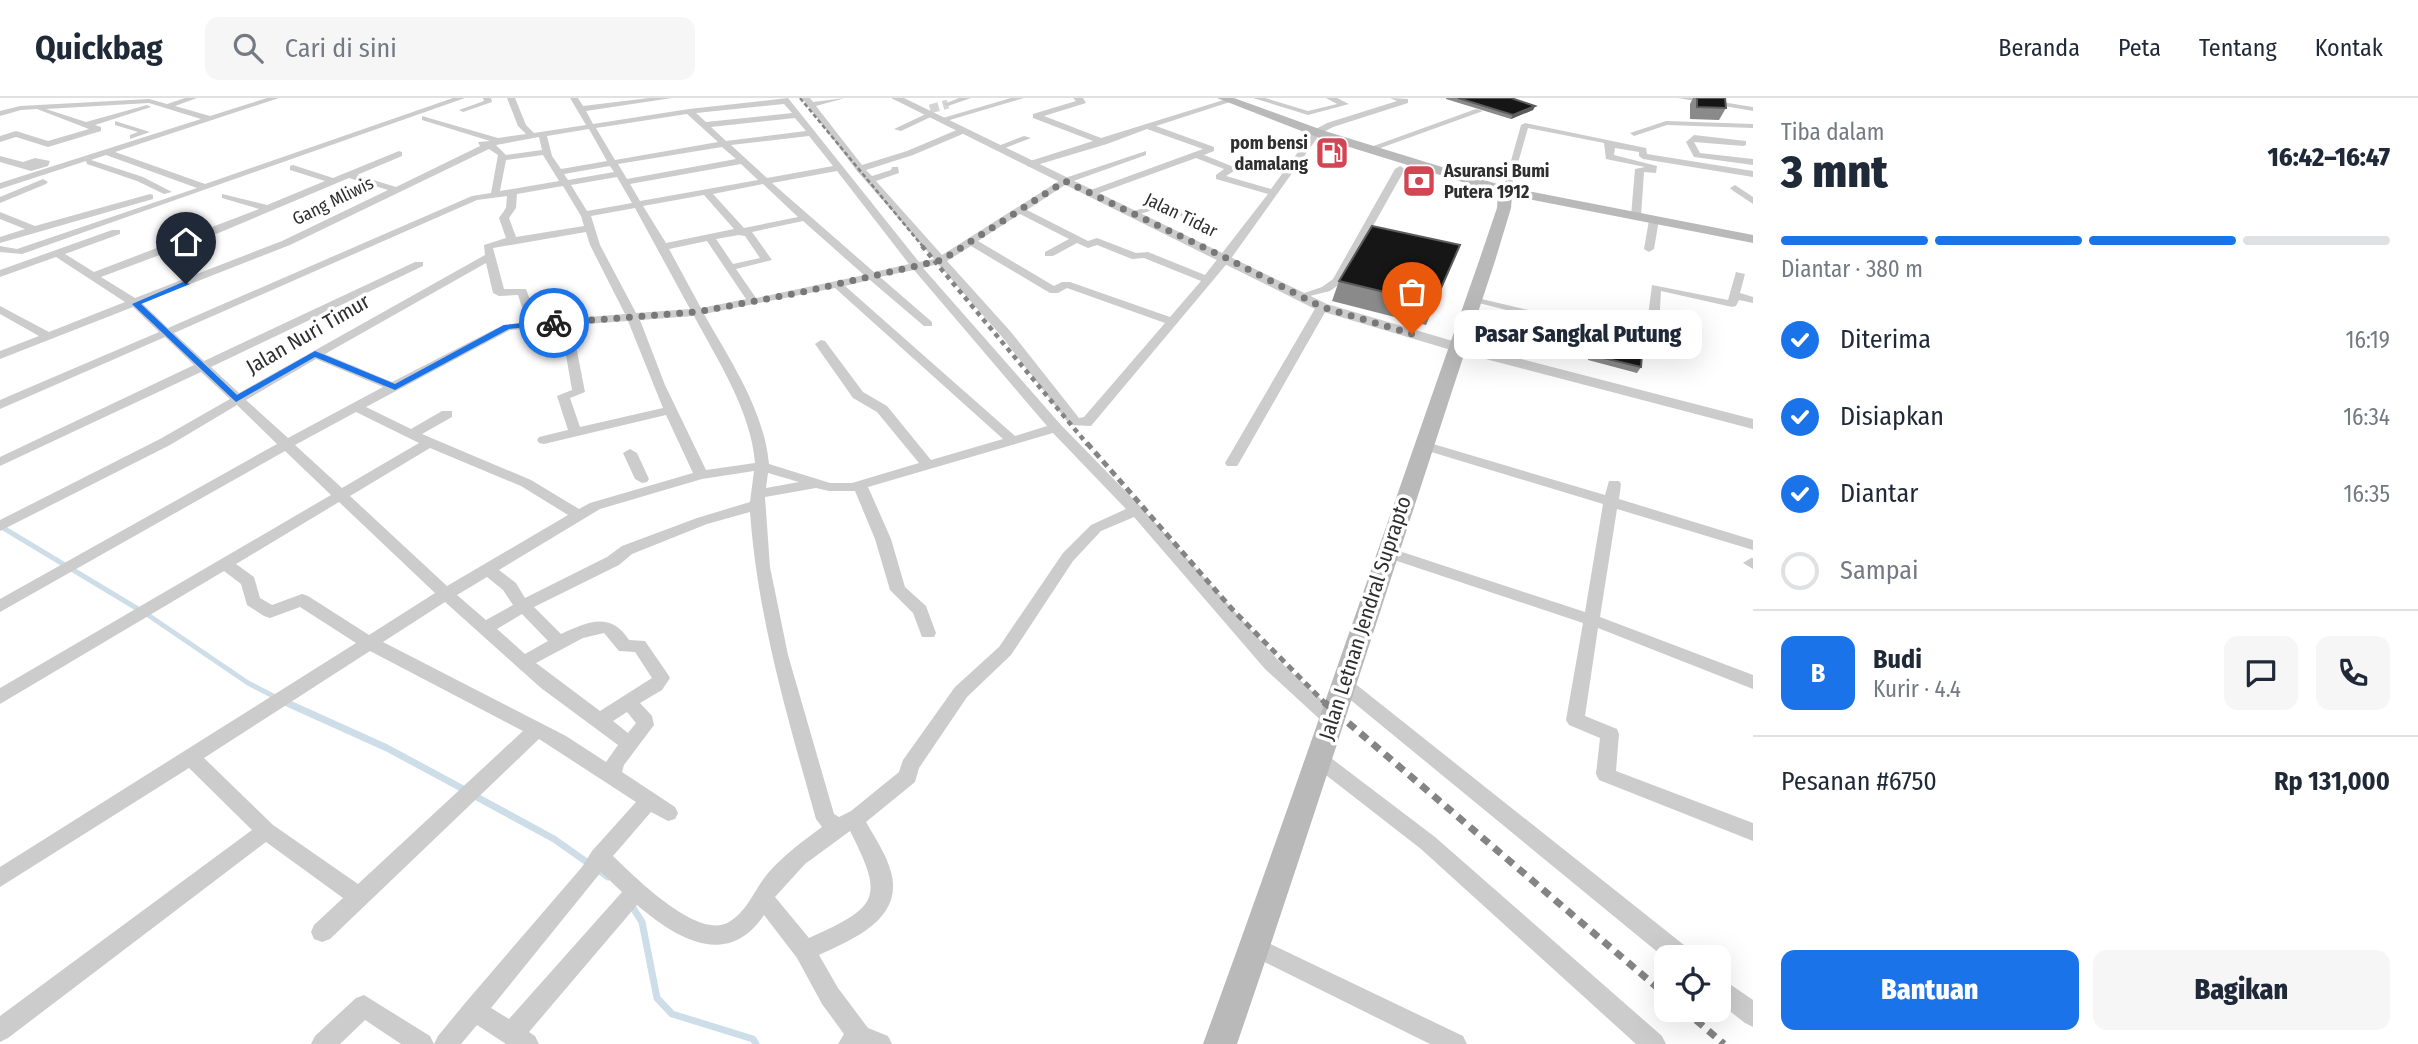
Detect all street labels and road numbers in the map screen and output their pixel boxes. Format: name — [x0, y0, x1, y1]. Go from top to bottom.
street label: Gang Mliwis — [289, 172, 377, 230]
street label: Jalan Tidar — [1141, 188, 1222, 242]
street label: Jalan Nuri Timur — [242, 288, 375, 380]
street label: Jalan Letnan Jendral Suprapto — [1313, 493, 1417, 743]

